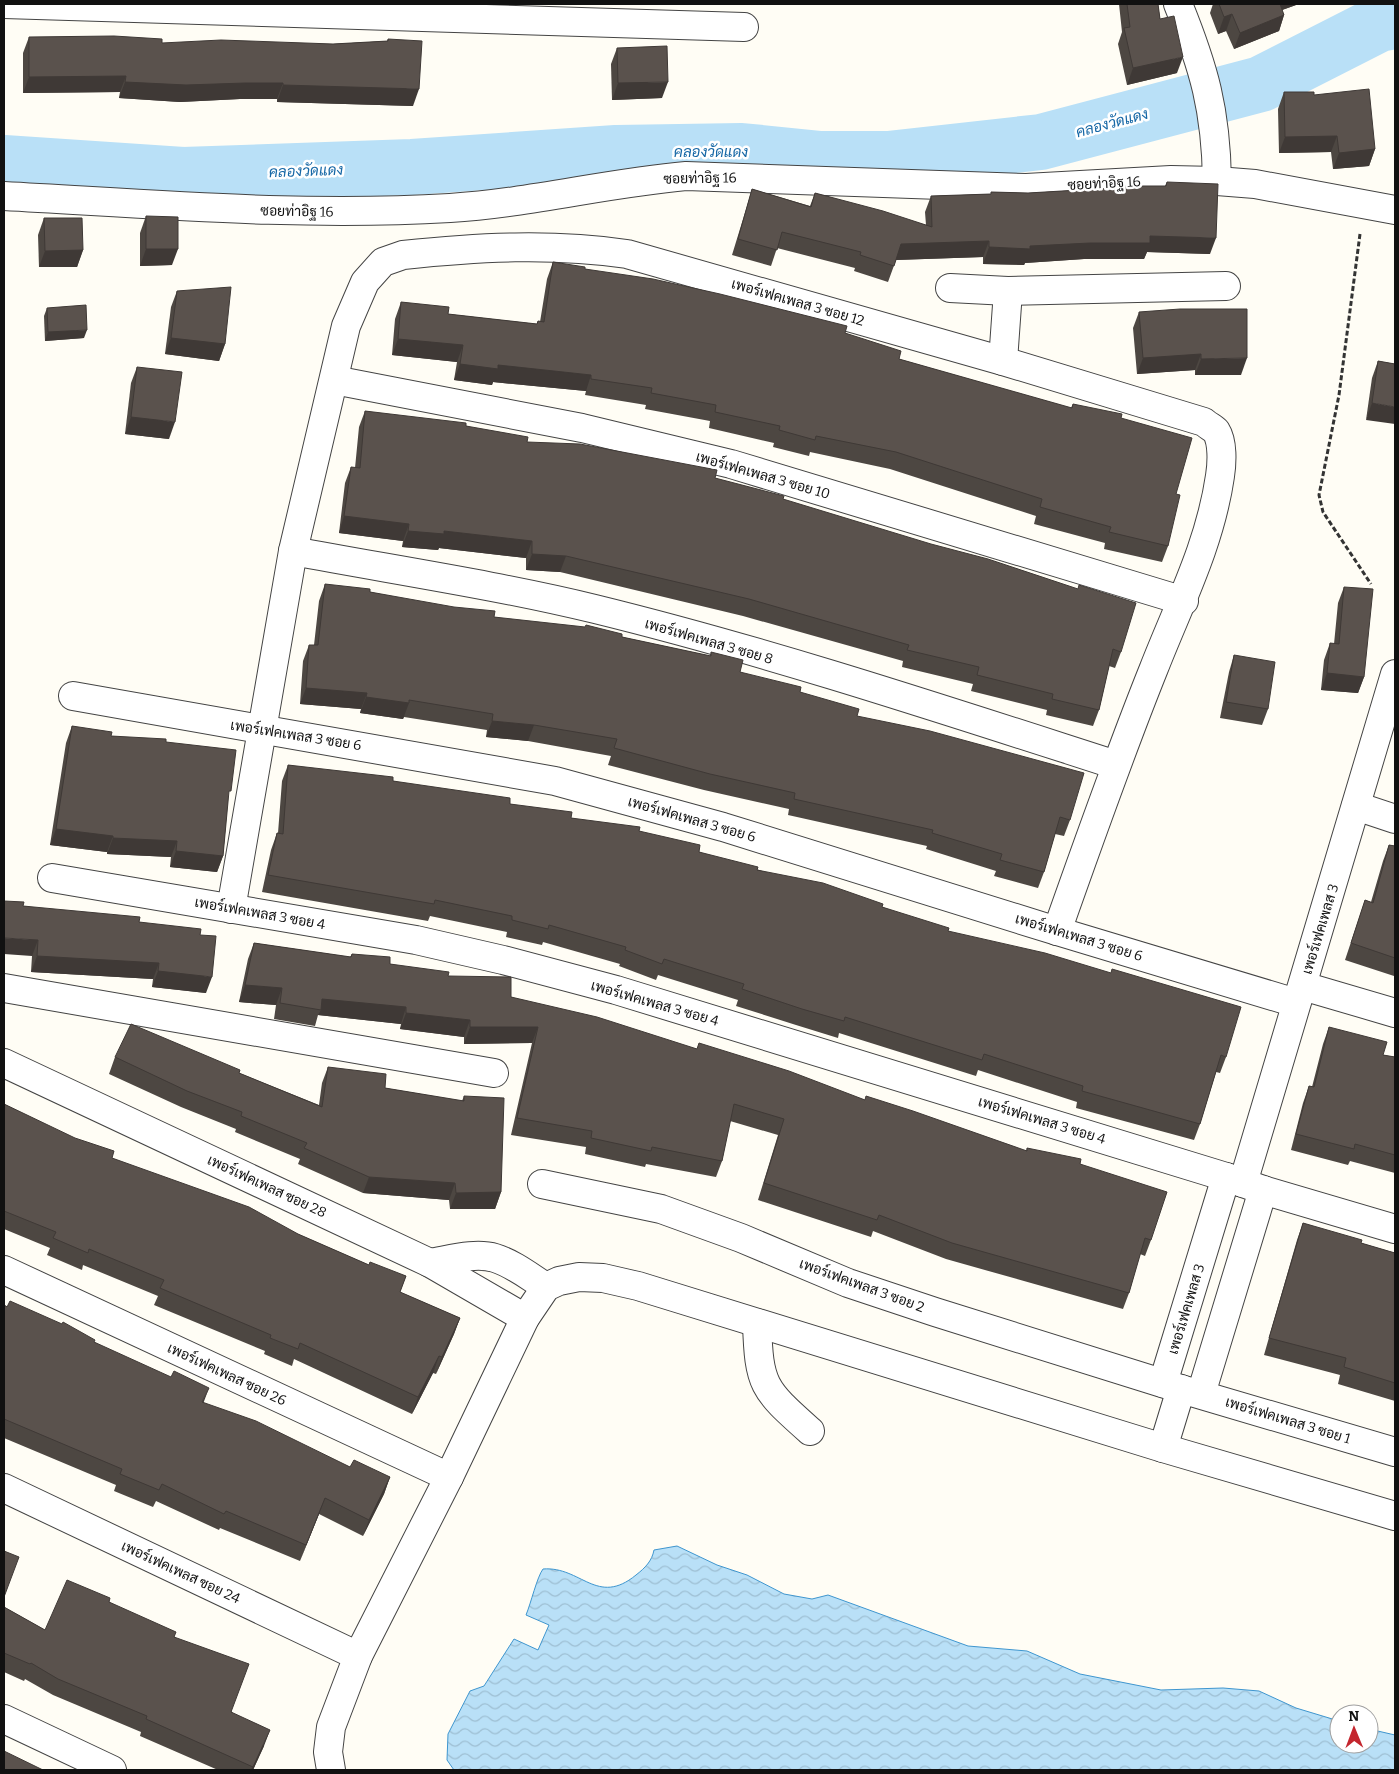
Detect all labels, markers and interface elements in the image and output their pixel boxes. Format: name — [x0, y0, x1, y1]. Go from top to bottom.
water label: คลองวัดแดง — [1074, 105, 1150, 141]
water label: คลองวัดแดง — [674, 143, 748, 161]
water label: คลองวัดแดง — [269, 161, 344, 181]
street label: ซอยท่าอิฐ 16 — [663, 169, 737, 188]
street label: ซอยท่าอิฐ 16 — [1067, 173, 1141, 194]
street label: ซอยท่าอิฐ 16 — [260, 202, 334, 221]
street label: เพอร์เฟคเพลส 3 ซอย 12 — [729, 274, 867, 330]
street label: เพอร์เฟคเพลส 3 ซอย 10 — [694, 447, 832, 503]
street label: เพอร์เฟคเพลส 3 ซอย 8 — [643, 614, 775, 668]
street label: เพอร์เฟคเพลส 3 ซอย 6 — [229, 716, 363, 754]
street label: เพอร์เฟคเพลส 3 ซอย 6 — [626, 792, 758, 846]
street label: เพอร์เฟคเพลส 3 — [1298, 882, 1342, 976]
street label: เพอร์เฟคเพลส 3 ซอย 4 — [193, 893, 327, 933]
street label: เพอร์เฟคเพลส 3 ซอย 6 — [1013, 909, 1145, 965]
street label: เพอร์เฟคเพลส 3 ซอย 4 — [589, 976, 721, 1030]
street label: เพอร์เฟคเพลส 3 ซอย 4 — [976, 1092, 1108, 1148]
street label: เพอร์เฟคเพลส ซอย 28 — [205, 1150, 329, 1222]
street label: เพอร์เฟคเพลส 3 ซอย 2 — [797, 1254, 927, 1316]
street label: เพอร์เฟคเพลส 3 — [1164, 1262, 1208, 1356]
street label: เพอร์เฟคเพลส ซอย 26 — [165, 1339, 289, 1409]
street label: เพอร์เฟคเพลส 3 ซอย 1 — [1223, 1392, 1353, 1448]
street label: เพอร์เฟคเพลส ซอย 24 — [119, 1537, 243, 1607]
north arrow — [1329, 1704, 1379, 1754]
text: N — [1348, 1708, 1360, 1725]

